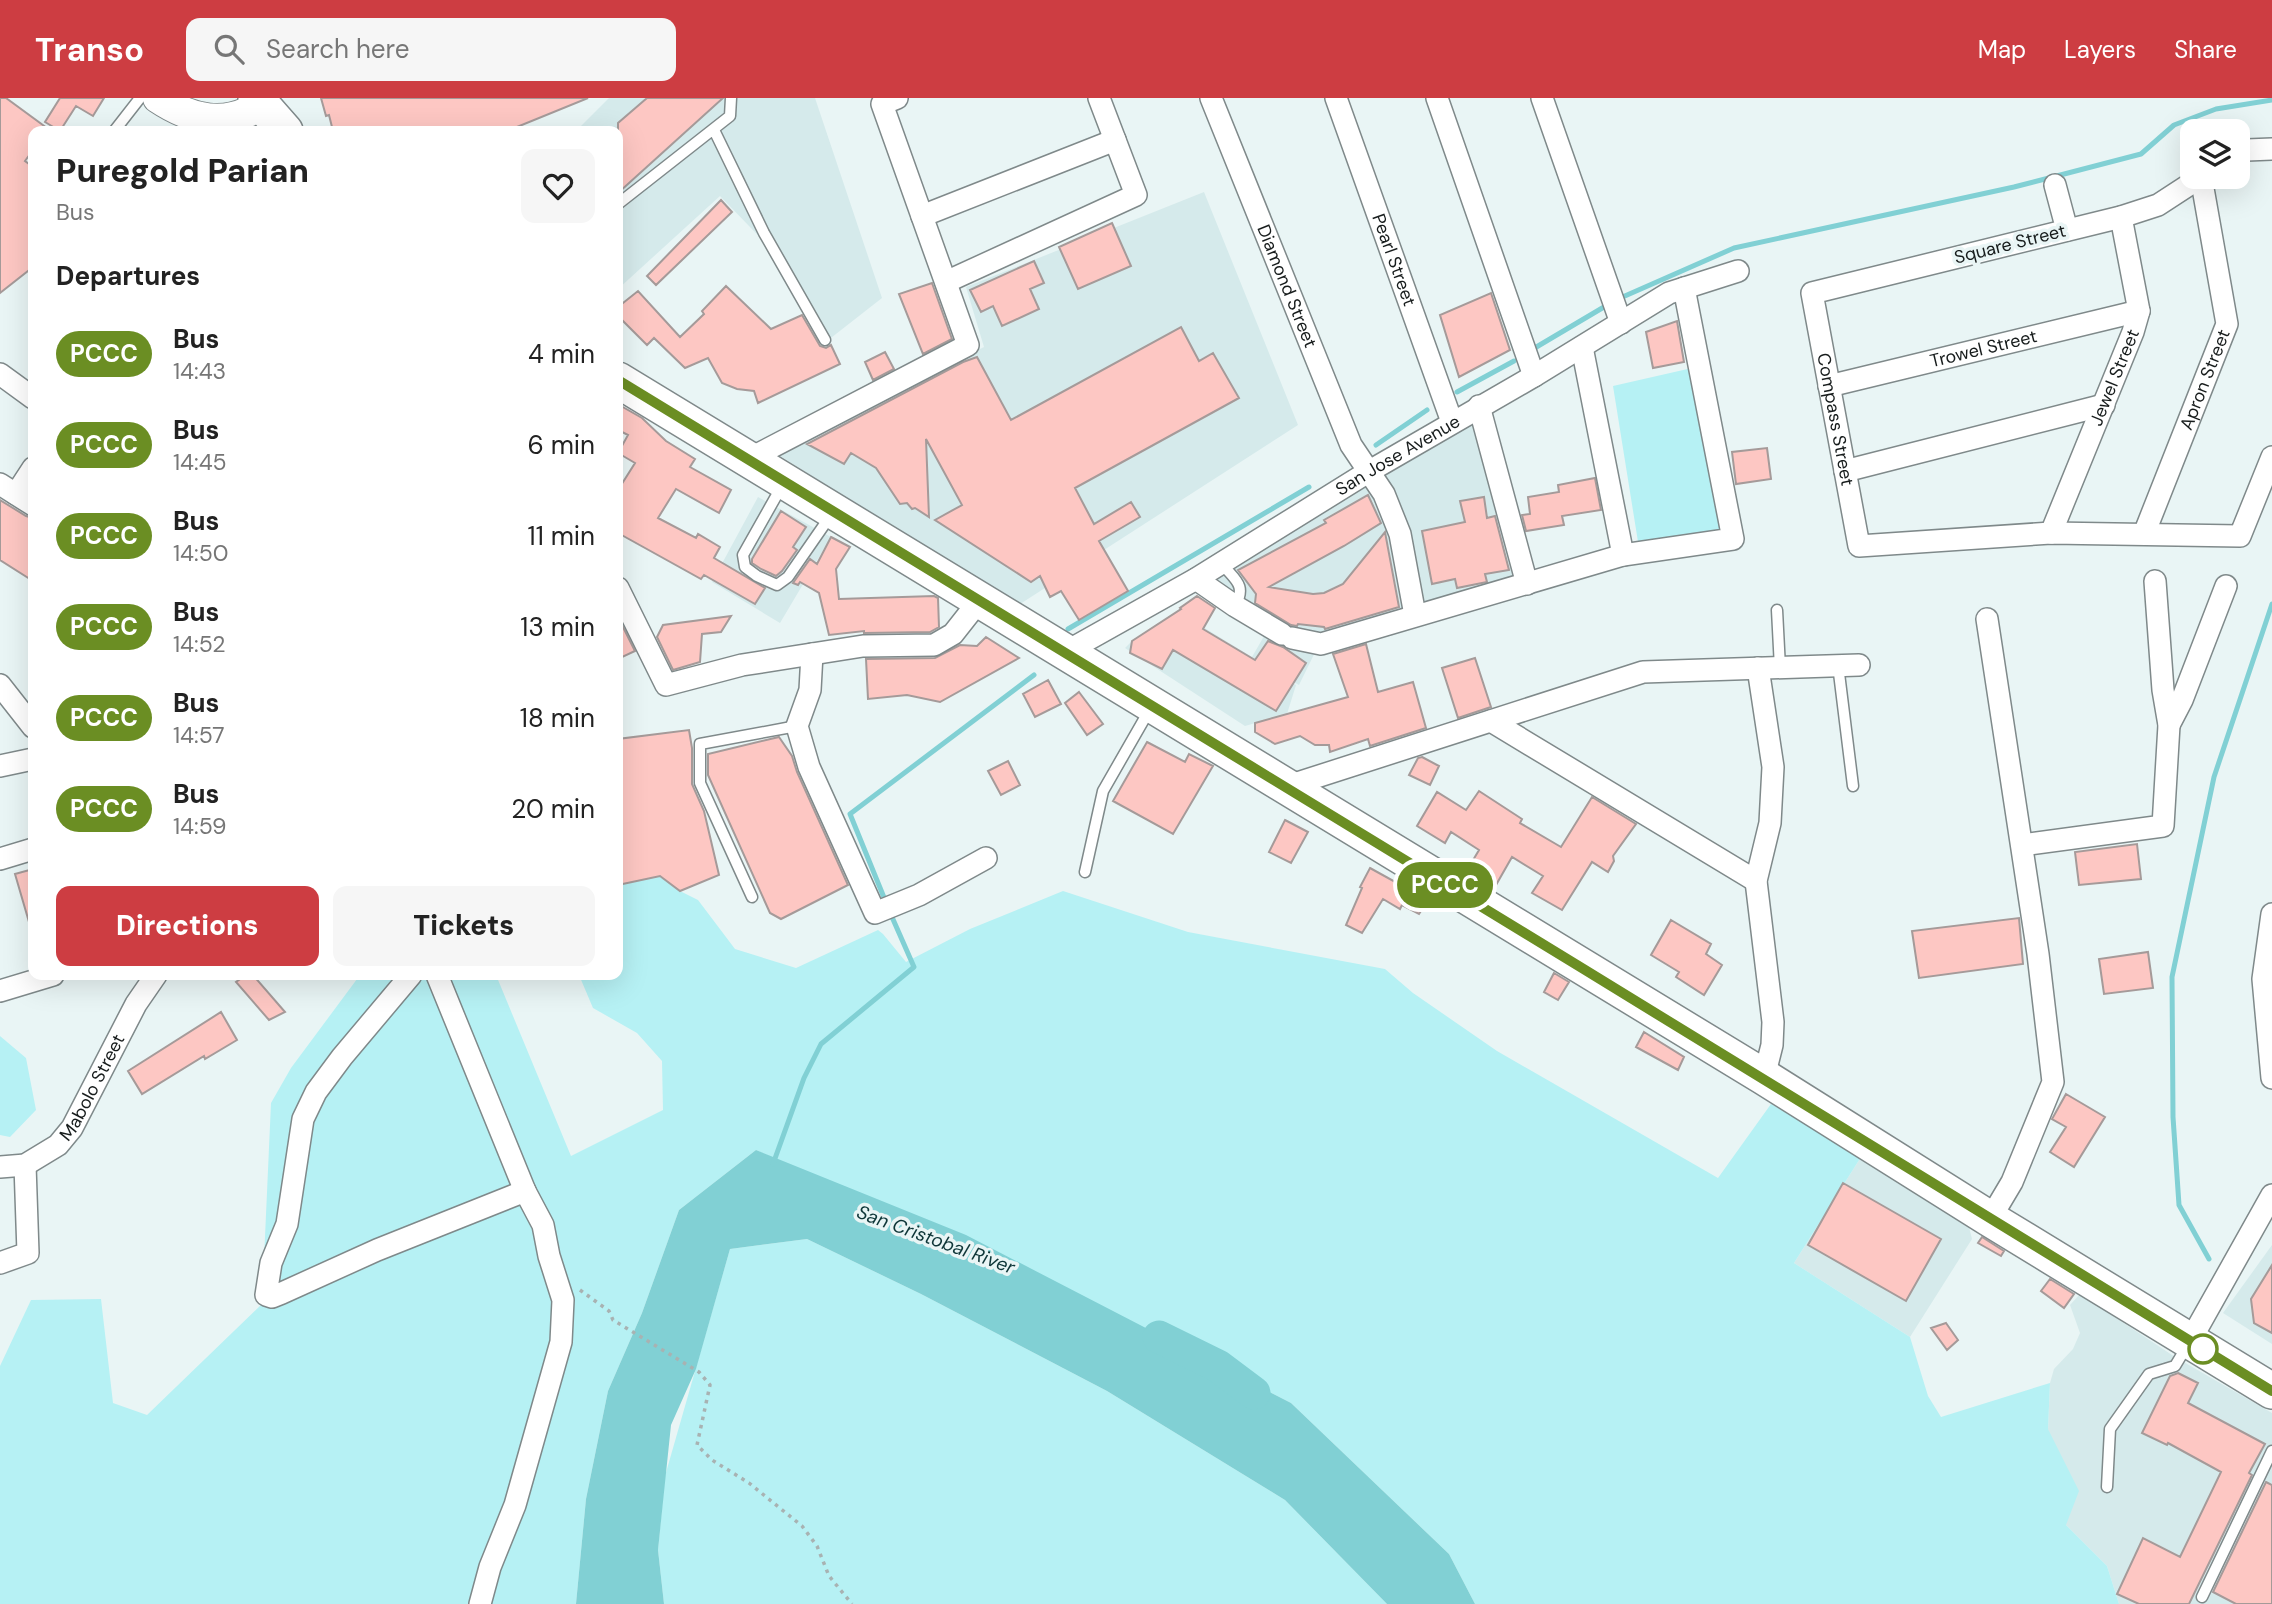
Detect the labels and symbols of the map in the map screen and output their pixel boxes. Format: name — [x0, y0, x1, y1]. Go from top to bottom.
street label: Pearl Street — [1366, 210, 1422, 309]
street label: Square Street — [1952, 219, 2068, 269]
street label: Diamond Street — [1251, 221, 1323, 351]
street label: Trowel Street — [1928, 324, 2039, 373]
street label: Jewel Street — [2084, 325, 2145, 429]
street label: Apron Street — [2174, 326, 2236, 434]
street label: Compass Street — [1811, 351, 1860, 488]
street label: San Jose Avenue — [1331, 409, 1464, 501]
line badge: PCCC — [1396, 862, 1494, 908]
street label: Mabolo Street — [54, 1030, 130, 1146]
water label: San Cristobal River — [853, 1199, 1019, 1280]
unlabelled marker — [2188, 1334, 2218, 1364]

